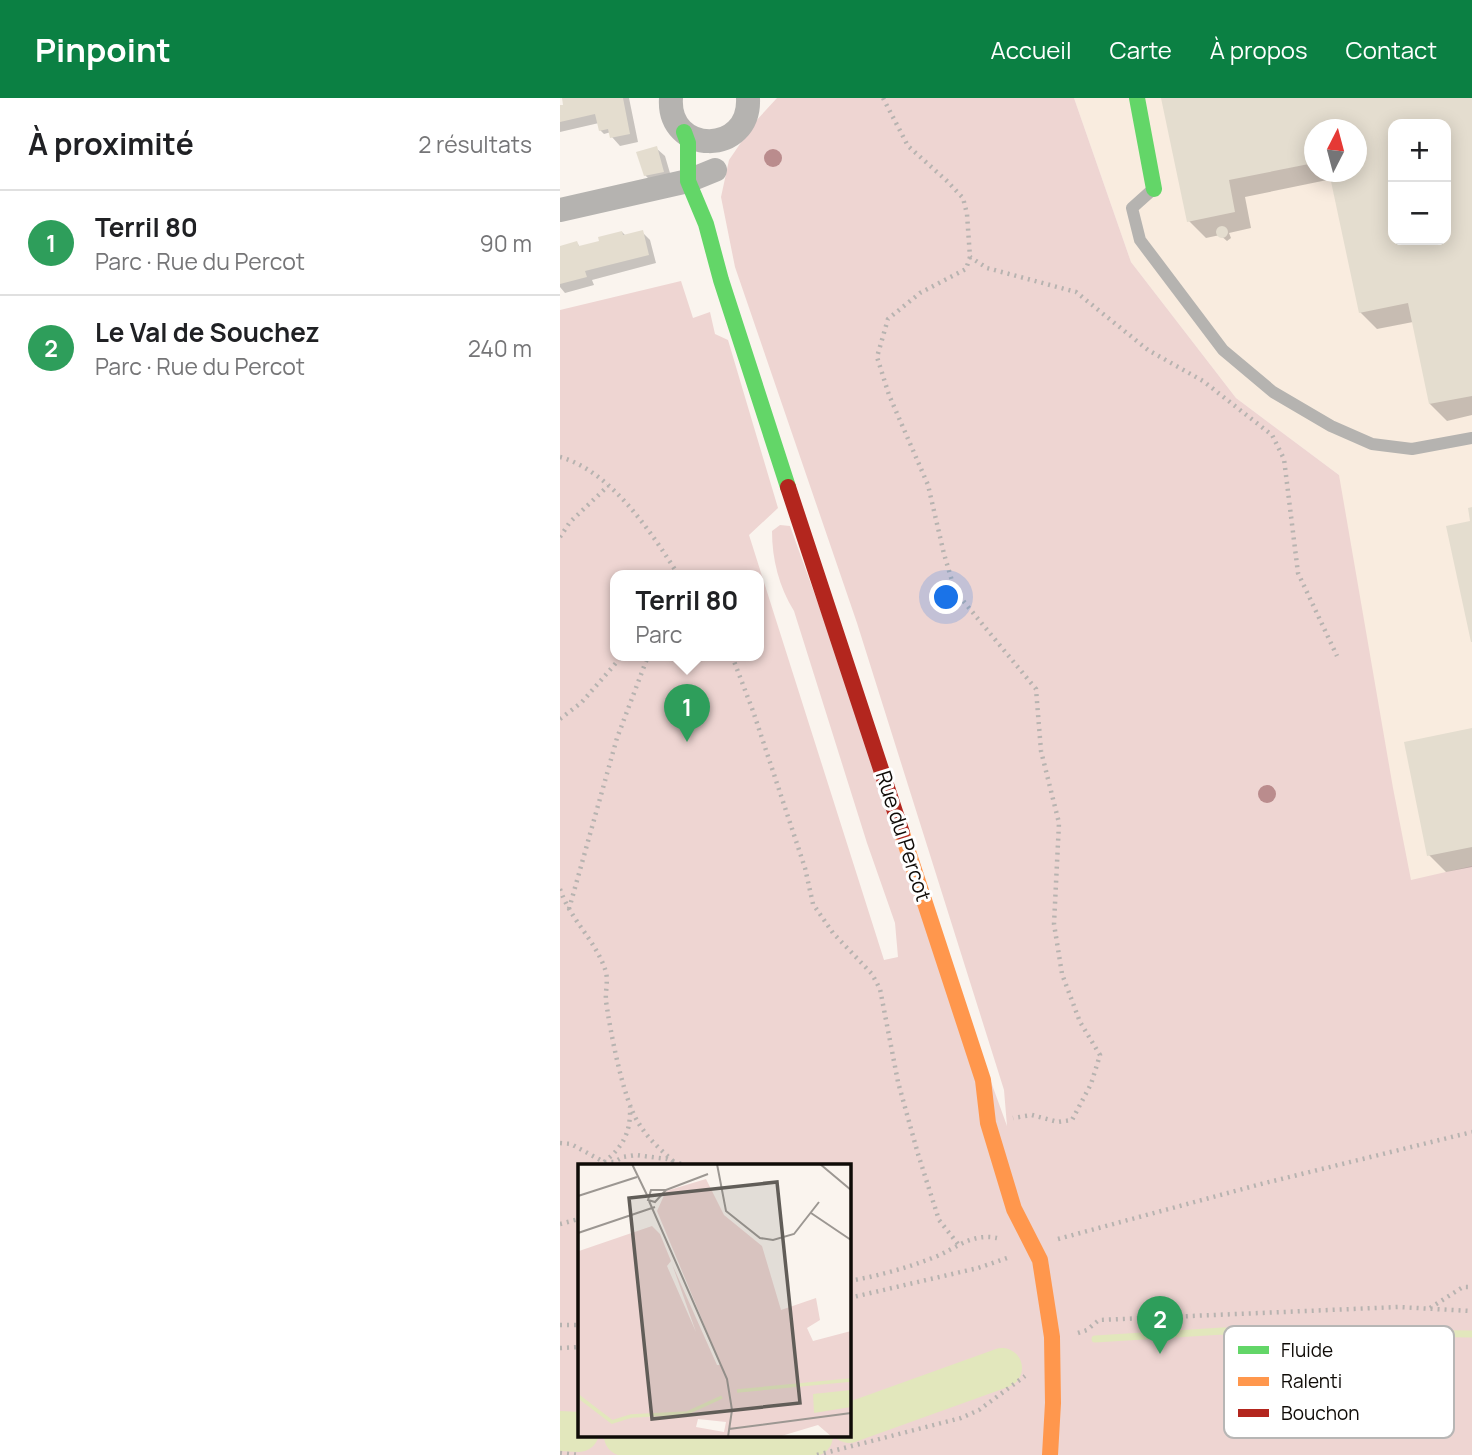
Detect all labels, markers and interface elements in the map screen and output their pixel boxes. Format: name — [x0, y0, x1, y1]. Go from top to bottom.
text: Pinpoint — [35, 27, 171, 72]
text: Accueil — [991, 33, 1071, 66]
text: Carte — [1109, 33, 1172, 66]
text: À propos — [1210, 33, 1308, 66]
text: Contact — [1346, 33, 1437, 66]
north arrow — [1304, 119, 1367, 182]
map controls — [1388, 119, 1451, 245]
button: + — [1388, 119, 1451, 182]
text: À proximité — [28, 123, 194, 164]
text: 2 résultats — [418, 128, 532, 160]
button: − — [1388, 182, 1451, 245]
text: Terril 80 — [95, 209, 198, 245]
text: 1 — [46, 227, 56, 259]
text: 90 m — [480, 227, 532, 259]
text: Parc · Rue du Percot — [95, 245, 305, 277]
text: Le Val de Souchez — [95, 314, 320, 350]
text: 2 — [44, 332, 58, 364]
text: 240 m — [468, 332, 532, 364]
text: Parc · Rue du Percot — [95, 350, 305, 382]
popup — [610, 570, 764, 661]
your location — [929, 580, 963, 614]
text: Terril 80 — [636, 582, 738, 618]
text: Parc — [636, 618, 682, 650]
pin: 1 — [664, 684, 710, 742]
street label: Rue du Percot — [870, 767, 938, 905]
inset map — [578, 1164, 850, 1438]
pin: 2 — [1137, 1296, 1183, 1354]
legend — [1224, 1326, 1454, 1438]
text: Fluide — [1281, 1337, 1333, 1363]
text: Ralenti — [1281, 1368, 1342, 1394]
text: Bouchon — [1281, 1400, 1360, 1426]

